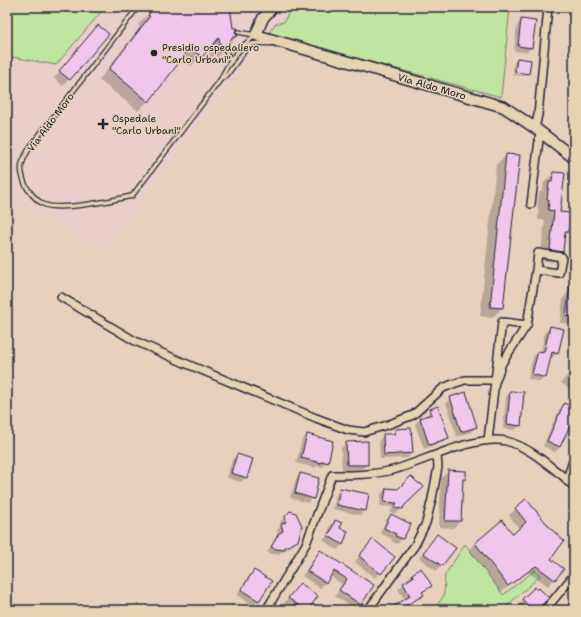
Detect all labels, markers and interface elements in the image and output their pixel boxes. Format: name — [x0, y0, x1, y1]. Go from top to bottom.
place label: Presidio ospedaliero "Carlo Urbani" — [162, 41, 259, 66]
marker: Presidio ospedaliero "Carlo Urbani" — [149, 48, 159, 58]
street label: Via Aldo Moro — [396, 71, 468, 102]
street label: Via Aldo Moro — [24, 90, 77, 154]
place label: Ospedale "Carlo Urbani" — [112, 112, 181, 137]
marker: Ospedale "Carlo Urbani" — [97, 118, 109, 130]

